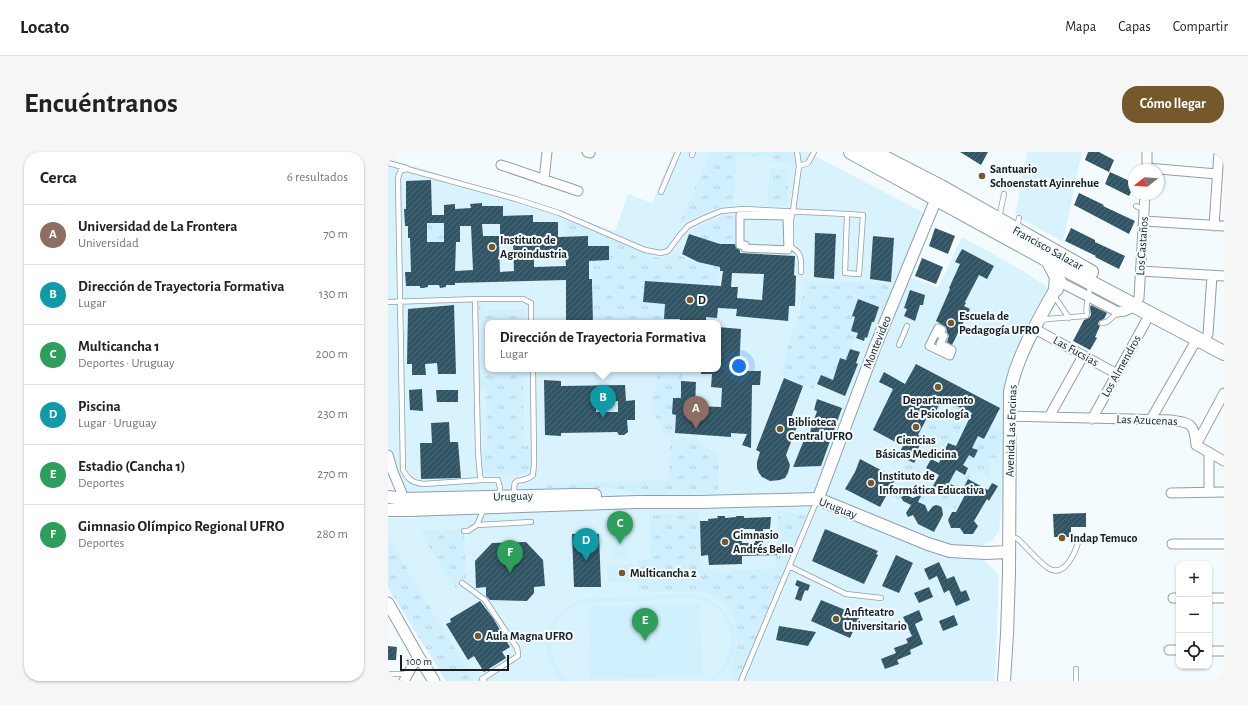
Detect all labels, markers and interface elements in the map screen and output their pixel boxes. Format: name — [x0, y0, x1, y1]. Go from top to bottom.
text: Locato — [20, 18, 69, 37]
text: Mapa — [1065, 20, 1096, 34]
text: Capas — [1118, 20, 1151, 34]
text: Compartir — [1173, 20, 1228, 34]
button: Cómo llegar — [1122, 86, 1224, 123]
text: Encuéntranos — [24, 90, 178, 118]
place label: Santuario Schoenstatt Ayinrehue — [990, 163, 1099, 190]
north arrow — [1128, 164, 1164, 200]
text: Cerca — [40, 169, 77, 186]
text: 6 resultados — [287, 171, 348, 184]
marker: Santuario Schoenstatt Ayinrehue — [977, 171, 987, 181]
street label: Los Castaños — [1134, 216, 1150, 276]
text: Universidad de La Frontera — [78, 219, 237, 234]
street label: Francisco Salazar — [1011, 224, 1085, 272]
text: A — [49, 228, 57, 241]
text: 70 m — [323, 228, 348, 241]
place label: Instituto de Agroindustria — [500, 234, 567, 260]
text: Universidad — [78, 237, 139, 250]
marker: Instituto de Agroindustria — [487, 242, 497, 252]
text: Dirección de Trayectoria Formativa — [78, 279, 284, 294]
text: B — [49, 288, 57, 301]
text: 130 m — [319, 288, 348, 301]
place label: D — [698, 294, 706, 306]
marker: D — [685, 295, 695, 305]
text: Lugar — [78, 297, 106, 310]
place label: Escuela de Pedagogía UFRO — [959, 310, 1040, 336]
street label: Montevideo — [861, 314, 893, 370]
marker: Escuela de Pedagogía UFRO — [946, 318, 956, 328]
popup — [485, 320, 721, 372]
text: Dirección de Trayectoria Formativa — [500, 330, 706, 345]
street label: Los Almendros — [1099, 333, 1143, 399]
street label: Las Fucsias — [1051, 334, 1101, 368]
text: Multicancha 1 — [78, 339, 160, 354]
text: C — [50, 348, 56, 361]
text: 200 m — [316, 348, 348, 361]
text: Lugar — [500, 348, 528, 361]
your location — [729, 356, 749, 376]
text: Deportes · Uruguay — [78, 357, 175, 370]
marker: Departamento de Psicología — [933, 382, 943, 392]
pin: B — [590, 385, 616, 418]
street label: Avenida Las Encinas — [1003, 385, 1019, 477]
place label: Departamento de Psicología — [903, 394, 974, 420]
pin: A — [683, 396, 709, 429]
text: Piscina — [78, 399, 121, 414]
text: D — [49, 408, 57, 421]
text: 230 m — [317, 408, 348, 421]
street label: Las Azucenas — [1116, 413, 1178, 427]
place label: Biblioteca Central UFRO — [788, 416, 853, 442]
text: Lugar · Uruguay — [78, 417, 157, 430]
marker: Ciencias Básicas Medicina — [911, 422, 921, 432]
marker: Biblioteca Central UFRO — [775, 424, 785, 434]
place label: Ciencias Básicas Medicina — [875, 434, 957, 460]
text: Estadio (Cancha 1) — [78, 459, 186, 474]
text: E — [50, 468, 56, 481]
text: 270 m — [317, 468, 348, 481]
place label: Instituto de Informática Educativa — [879, 470, 984, 496]
text: Deportes — [78, 477, 124, 490]
marker: Instituto de Informática Educativa — [866, 478, 876, 488]
street label: Uruguay — [493, 489, 533, 504]
street label: Uruguay — [817, 495, 859, 522]
pin: C — [607, 511, 633, 544]
text: Gimnasio Olímpico Regional UFRO — [78, 519, 284, 534]
text: F — [50, 528, 56, 541]
text: 280 m — [317, 528, 348, 541]
pin: D — [573, 528, 599, 561]
place label: Gimnasio Andrés Bello — [733, 529, 794, 555]
place label: Indap Temuco — [1070, 532, 1137, 544]
marker: Indap Temuco — [1057, 533, 1067, 543]
text: Deportes — [78, 537, 124, 550]
marker: Gimnasio Andrés Bello — [720, 537, 730, 547]
pin: F — [497, 540, 523, 573]
map controls — [1176, 561, 1212, 669]
button: + — [1176, 561, 1212, 597]
place label: Multicancha 2 — [630, 567, 697, 579]
marker: Multicancha 2 — [617, 568, 627, 578]
button: − — [1176, 597, 1212, 633]
place label: Anfiteatro Universitario — [844, 606, 907, 632]
pin: E — [632, 608, 658, 641]
marker: Anfiteatro Universitario — [831, 614, 841, 624]
place label: Aula Magna UFRO — [486, 630, 573, 642]
marker: Aula Magna UFRO — [473, 631, 483, 641]
button: locate — [1176, 633, 1212, 669]
scale bar — [400, 653, 509, 672]
text: 100 m — [406, 656, 432, 667]

